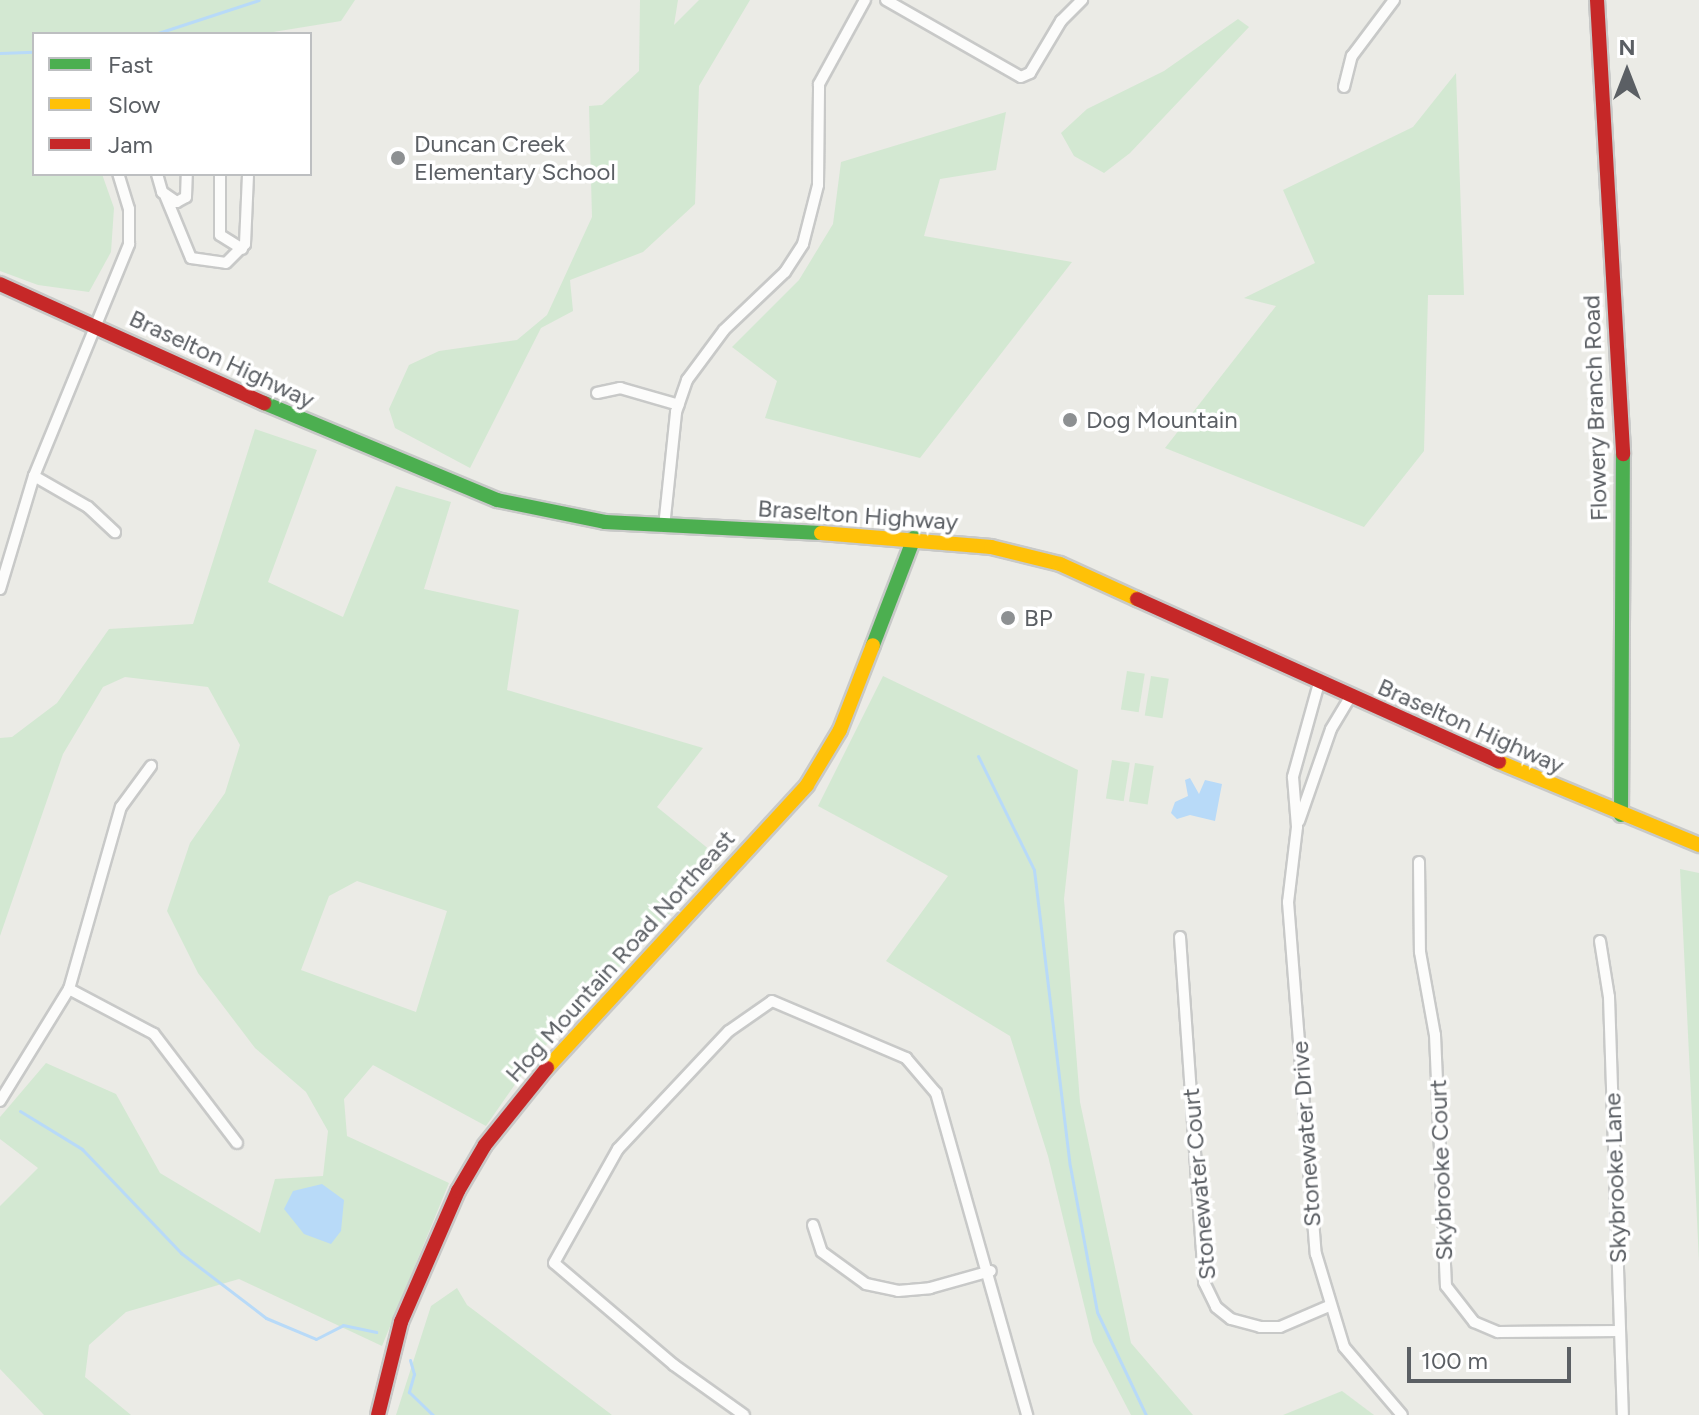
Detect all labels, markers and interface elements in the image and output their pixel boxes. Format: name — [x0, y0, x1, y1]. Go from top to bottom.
legend — [32, 32, 312, 176]
north arrow — [1587, 32, 1667, 112]
text: N — [1618, 34, 1636, 61]
text: Fast — [108, 50, 153, 79]
text: Slow — [108, 90, 160, 119]
text: Jam — [108, 130, 153, 159]
place label: Duncan Creek Elementary School — [414, 130, 616, 186]
marker: Duncan Creek Elementary School — [389, 149, 407, 167]
street label: Flowery Branch Road — [1577, 294, 1613, 522]
street label: Braselton Highway — [125, 303, 319, 415]
place label: Dog Mountain — [1086, 406, 1238, 434]
marker: Dog Mountain — [1061, 411, 1079, 429]
street label: Braselton Highway — [757, 494, 959, 536]
place label: BP — [1024, 604, 1053, 632]
marker: BP — [999, 609, 1017, 627]
street label: Braselton Highway — [1373, 672, 1569, 780]
street label: Hog Mountain Road Northeast — [499, 824, 741, 1088]
street label: Stonewater Drive — [1285, 1040, 1327, 1228]
street label: Skybrooke Court — [1423, 1079, 1459, 1261]
street label: Stonewater Court — [1176, 1087, 1222, 1281]
street label: Skybrooke Lane — [1598, 1092, 1632, 1264]
scale bar — [1411, 1331, 1575, 1381]
text: 100 m — [1421, 1346, 1488, 1375]

